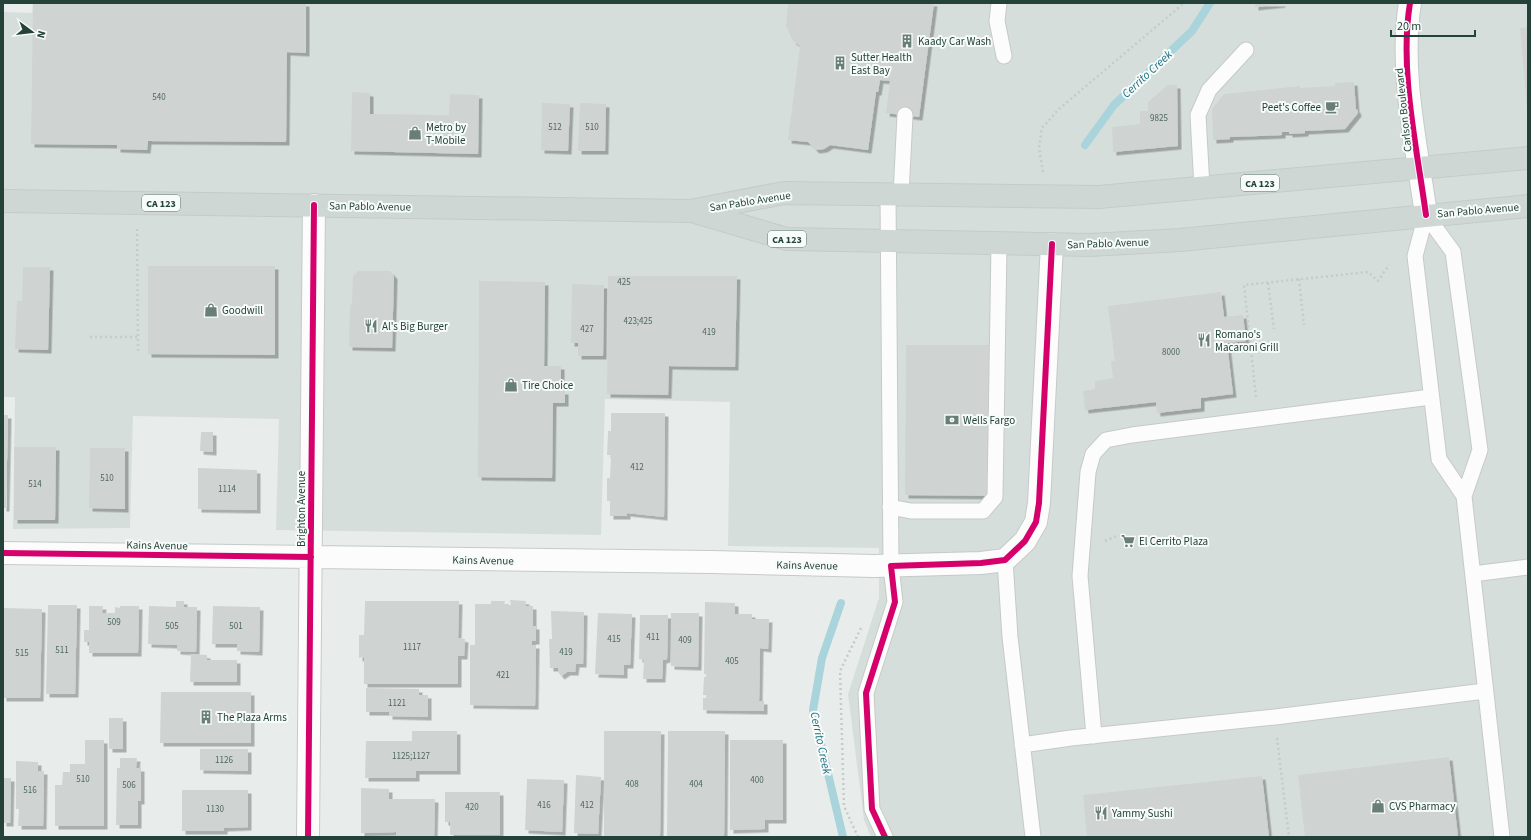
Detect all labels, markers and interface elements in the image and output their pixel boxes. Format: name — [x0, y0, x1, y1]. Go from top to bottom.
north arrow — [12, 12, 52, 52]
scale bar — [1391, 12, 1475, 38]
text: 20 m — [1397, 18, 1421, 35]
text: N — [33, 29, 49, 40]
building icon: Kaady Car Wash — [899, 33, 915, 49]
place label: Kaady Car Wash — [918, 34, 991, 49]
water label: Cerrito Creek — [1118, 46, 1177, 102]
place label: Sutter Health East Bay — [851, 50, 912, 78]
building icon: Sutter Health East Bay — [832, 55, 848, 71]
street label: Carlson Boulevard — [1392, 67, 1415, 153]
house number: 540 — [152, 91, 166, 104]
cafe icon: Peet's Coffee — [1324, 99, 1340, 115]
place label: Peet's Coffee — [1262, 100, 1322, 115]
house number: 9825 — [1150, 112, 1168, 125]
place label: Metro by T-Mobile — [426, 120, 466, 148]
house number: 512 — [548, 121, 562, 134]
house number: 510 — [585, 121, 599, 134]
shop icon: Metro by T-Mobile — [407, 125, 423, 141]
road number: CA 123 — [1241, 175, 1279, 191]
street label: San Pablo Avenue — [708, 188, 792, 215]
road number: CA 123 — [142, 195, 180, 211]
street label: San Pablo Avenue — [329, 198, 412, 215]
street label: San Pablo Avenue — [1437, 199, 1520, 222]
road number: CA 123 — [768, 231, 806, 247]
street label: San Pablo Avenue — [1067, 235, 1150, 252]
house number: 425 — [617, 276, 631, 289]
shop icon: Goodwill — [203, 302, 219, 318]
place label: Goodwill — [222, 303, 263, 318]
house number: 423;425 — [623, 315, 653, 328]
restaurant icon: Al's Big Burger — [363, 318, 379, 334]
place label: Al's Big Burger — [382, 319, 448, 334]
house number: 427 — [580, 323, 594, 336]
house number: 419 — [702, 326, 716, 339]
place label: Romano's Macaroni Grill — [1215, 327, 1279, 355]
restaurant icon: Romano's Macaroni Grill — [1196, 332, 1212, 348]
house number: 8000 — [1162, 346, 1180, 359]
shop icon: Tire Choice — [503, 377, 519, 393]
place label: Tire Choice — [522, 378, 574, 393]
bank icon: Wells Fargo — [944, 412, 960, 428]
place label: Wells Fargo — [963, 413, 1015, 428]
house number: 412 — [630, 461, 644, 474]
street label: Brighton Avenue — [294, 470, 309, 547]
house number: 510 — [100, 472, 114, 485]
house number: 514 — [28, 478, 42, 491]
house number: 1114 — [218, 483, 236, 496]
supermarket icon: El Cerrito Plaza — [1120, 533, 1136, 549]
place label: El Cerrito Plaza — [1139, 534, 1208, 549]
street label: Kains Avenue — [126, 537, 188, 554]
street label: Kains Avenue — [452, 552, 514, 569]
street label: Kains Avenue — [776, 557, 838, 574]
house number: 509 — [107, 616, 121, 629]
house number: 505 — [165, 620, 179, 633]
house number: 501 — [229, 620, 243, 633]
house number: 411 — [646, 631, 660, 644]
house number: 415 — [607, 633, 621, 646]
house number: 409 — [678, 634, 692, 647]
house number: 1117 — [403, 641, 421, 654]
house number: 511 — [55, 644, 69, 657]
house number: 419 — [559, 646, 573, 659]
house number: 515 — [15, 647, 29, 660]
house number: 405 — [725, 655, 739, 668]
house number: 421 — [496, 669, 510, 682]
house number: 1121 — [388, 697, 406, 710]
building icon: The Plaza Arms — [198, 709, 214, 725]
place label: The Plaza Arms — [217, 710, 287, 725]
water label: Cerrito Creek — [806, 710, 835, 776]
house number: 1125;1127 — [392, 750, 431, 763]
house number: 1126 — [215, 754, 233, 767]
house number: 510 — [76, 773, 90, 786]
house number: 400 — [750, 774, 764, 787]
house number: 408 — [625, 778, 639, 791]
house number: 404 — [689, 778, 703, 791]
house number: 506 — [122, 779, 136, 792]
house number: 516 — [23, 784, 37, 797]
shop icon: CVS Pharmacy — [1370, 798, 1386, 814]
house number: 416 — [537, 799, 551, 812]
house number: 412 — [580, 799, 594, 812]
place label: CVS Pharmacy — [1389, 799, 1455, 814]
house number: 420 — [465, 801, 479, 814]
house number: 1130 — [206, 803, 224, 816]
restaurant icon: Yammy Sushi — [1093, 805, 1109, 821]
place label: Yammy Sushi — [1111, 806, 1173, 821]

